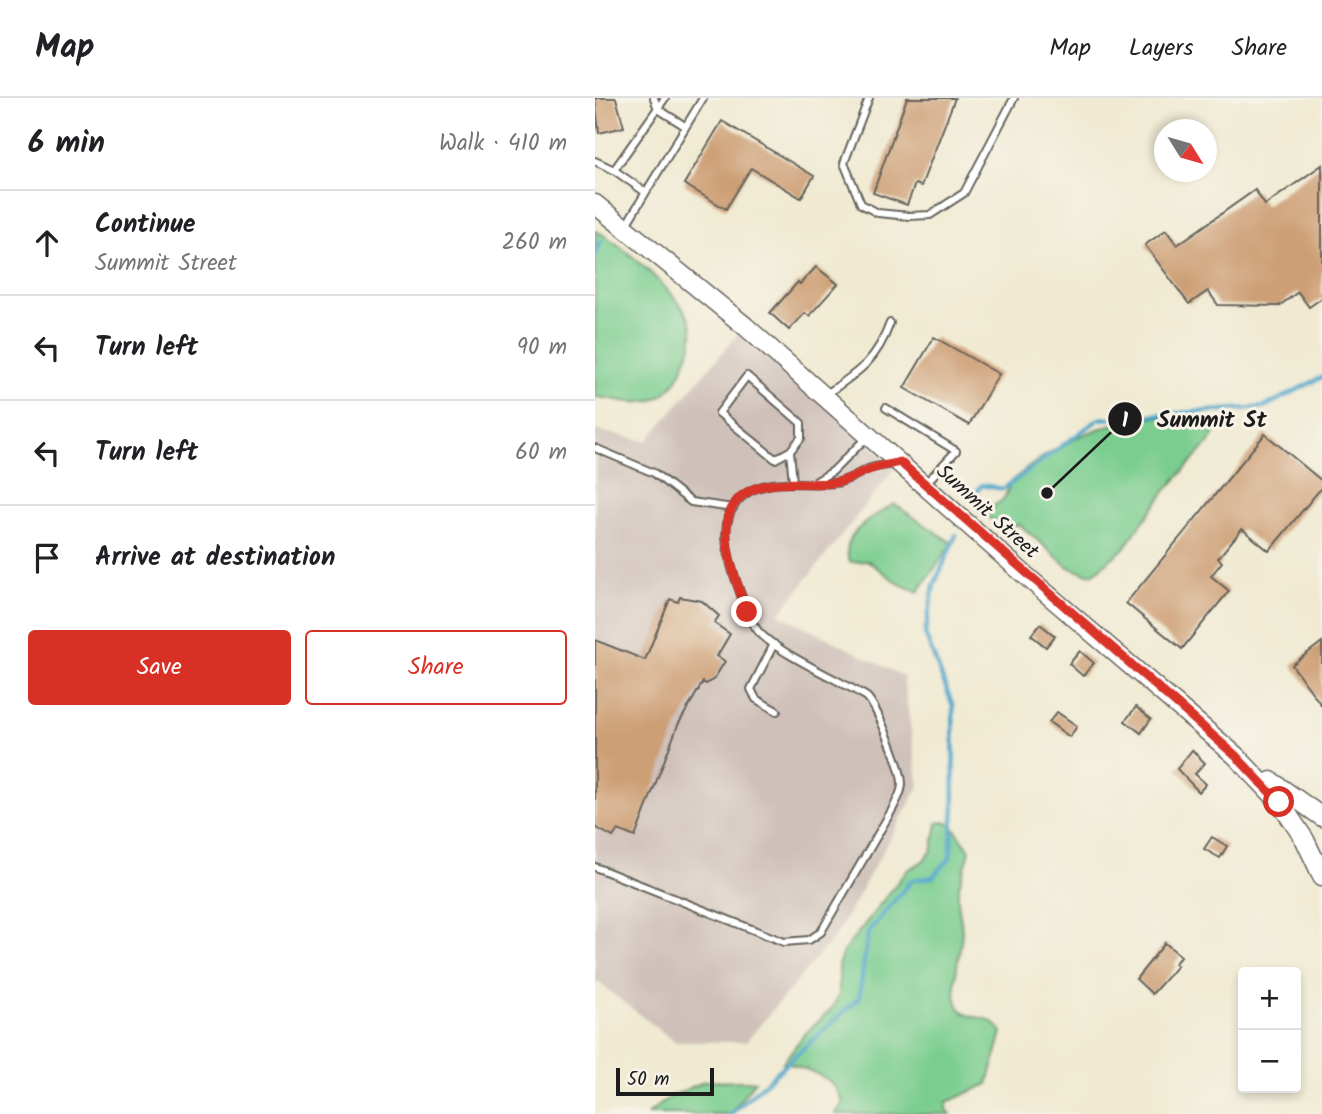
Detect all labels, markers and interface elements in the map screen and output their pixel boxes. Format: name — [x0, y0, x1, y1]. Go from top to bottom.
text: Map — [35, 22, 95, 75]
text: Map — [1049, 29, 1091, 68]
text: Layers — [1129, 29, 1193, 68]
text: Share — [1231, 29, 1287, 68]
north arrow — [1154, 119, 1217, 182]
text: 6 min — [28, 120, 105, 168]
text: Walk · 410 m — [439, 126, 567, 162]
text: Continue — [95, 204, 196, 246]
icon: ahead — [28, 224, 66, 262]
text: 260 m — [502, 225, 567, 261]
text: Summit Street — [95, 246, 237, 282]
text: Turn left — [95, 327, 198, 369]
icon: left — [28, 329, 66, 367]
text: 90 m — [517, 330, 567, 366]
callout: Summit St — [1108, 397, 1281, 441]
text: Summit St — [1157, 403, 1268, 439]
text: 1 — [1122, 405, 1129, 438]
text: Turn left — [95, 432, 198, 474]
icon: left — [28, 434, 66, 472]
text: 60 m — [515, 435, 567, 471]
street label: Summit Street — [928, 457, 1047, 568]
text: Arrive at destination — [95, 537, 335, 579]
icon: arrive — [28, 539, 66, 577]
route end — [731, 596, 762, 627]
button: Save — [28, 630, 291, 705]
button: Share — [305, 630, 567, 705]
route start — [1263, 786, 1294, 817]
map controls — [1238, 967, 1301, 1093]
button: + — [1238, 967, 1301, 1030]
button: − — [1238, 1030, 1301, 1093]
scale bar — [616, 1065, 714, 1097]
text: 50 m — [627, 1065, 669, 1095]

